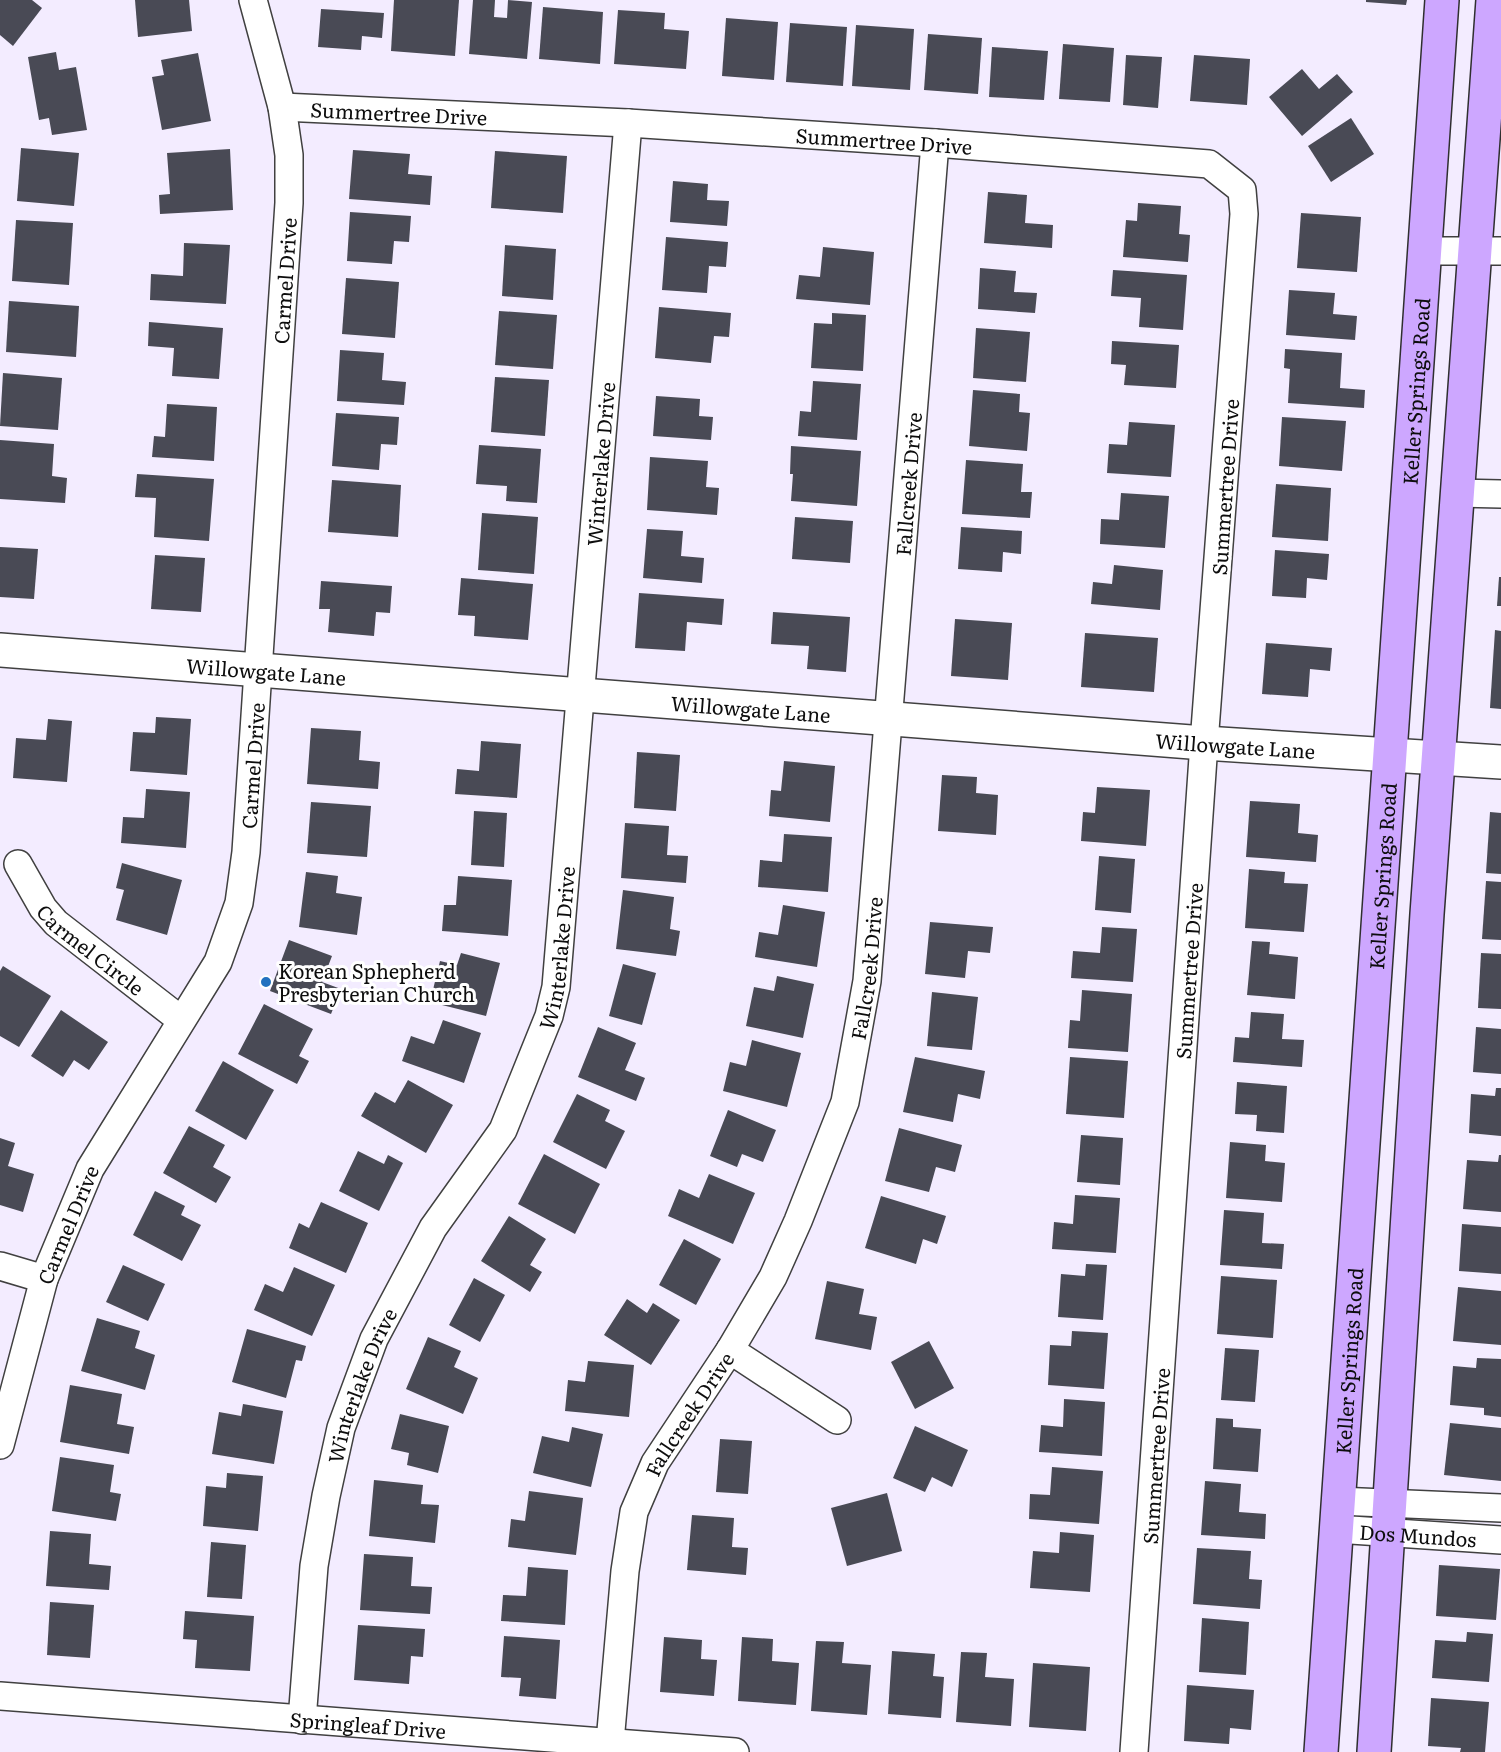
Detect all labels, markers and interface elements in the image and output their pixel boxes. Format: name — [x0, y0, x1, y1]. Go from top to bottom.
street label: Summertree Drive — [310, 93, 488, 131]
street label: Summertree Drive — [795, 119, 973, 161]
street label: Carmel Drive — [265, 217, 303, 345]
street label: Keller Springs Road — [1394, 297, 1436, 486]
street label: Winterlake Drive — [578, 381, 621, 547]
street label: Summertree Drive — [1203, 398, 1245, 576]
street label: Fallcreek Drive — [887, 411, 928, 557]
street label: Willowgate Lane — [185, 649, 347, 692]
street label: Willowgate Lane — [670, 687, 832, 729]
street label: Carmel Drive — [233, 702, 271, 830]
street label: Willowgate Lane — [1154, 724, 1316, 765]
street label: Keller Springs Road — [1360, 782, 1403, 971]
street label: Winterlake Drive — [530, 865, 581, 1034]
street label: Summertree Drive — [1167, 882, 1209, 1060]
street label: Fallcreek Drive — [842, 895, 889, 1042]
street label: Carmel Circle — [30, 897, 151, 1002]
place label: Korean Sphepherd Presbyterian Church — [278, 955, 475, 1008]
marker: Korean Sphepherd Presbyterian Church — [259, 975, 273, 989]
street label: Carmel Drive — [29, 1160, 105, 1288]
street label: Keller Springs Road — [1327, 1266, 1369, 1456]
street label: Winterlake Drive — [319, 1302, 403, 1466]
street label: Fallcreek Drive — [636, 1345, 740, 1481]
street label: Summertree Drive — [1134, 1367, 1176, 1545]
street label: Dos Mundos — [1358, 1516, 1477, 1553]
street label: Springleaf Drive — [289, 1703, 447, 1745]

